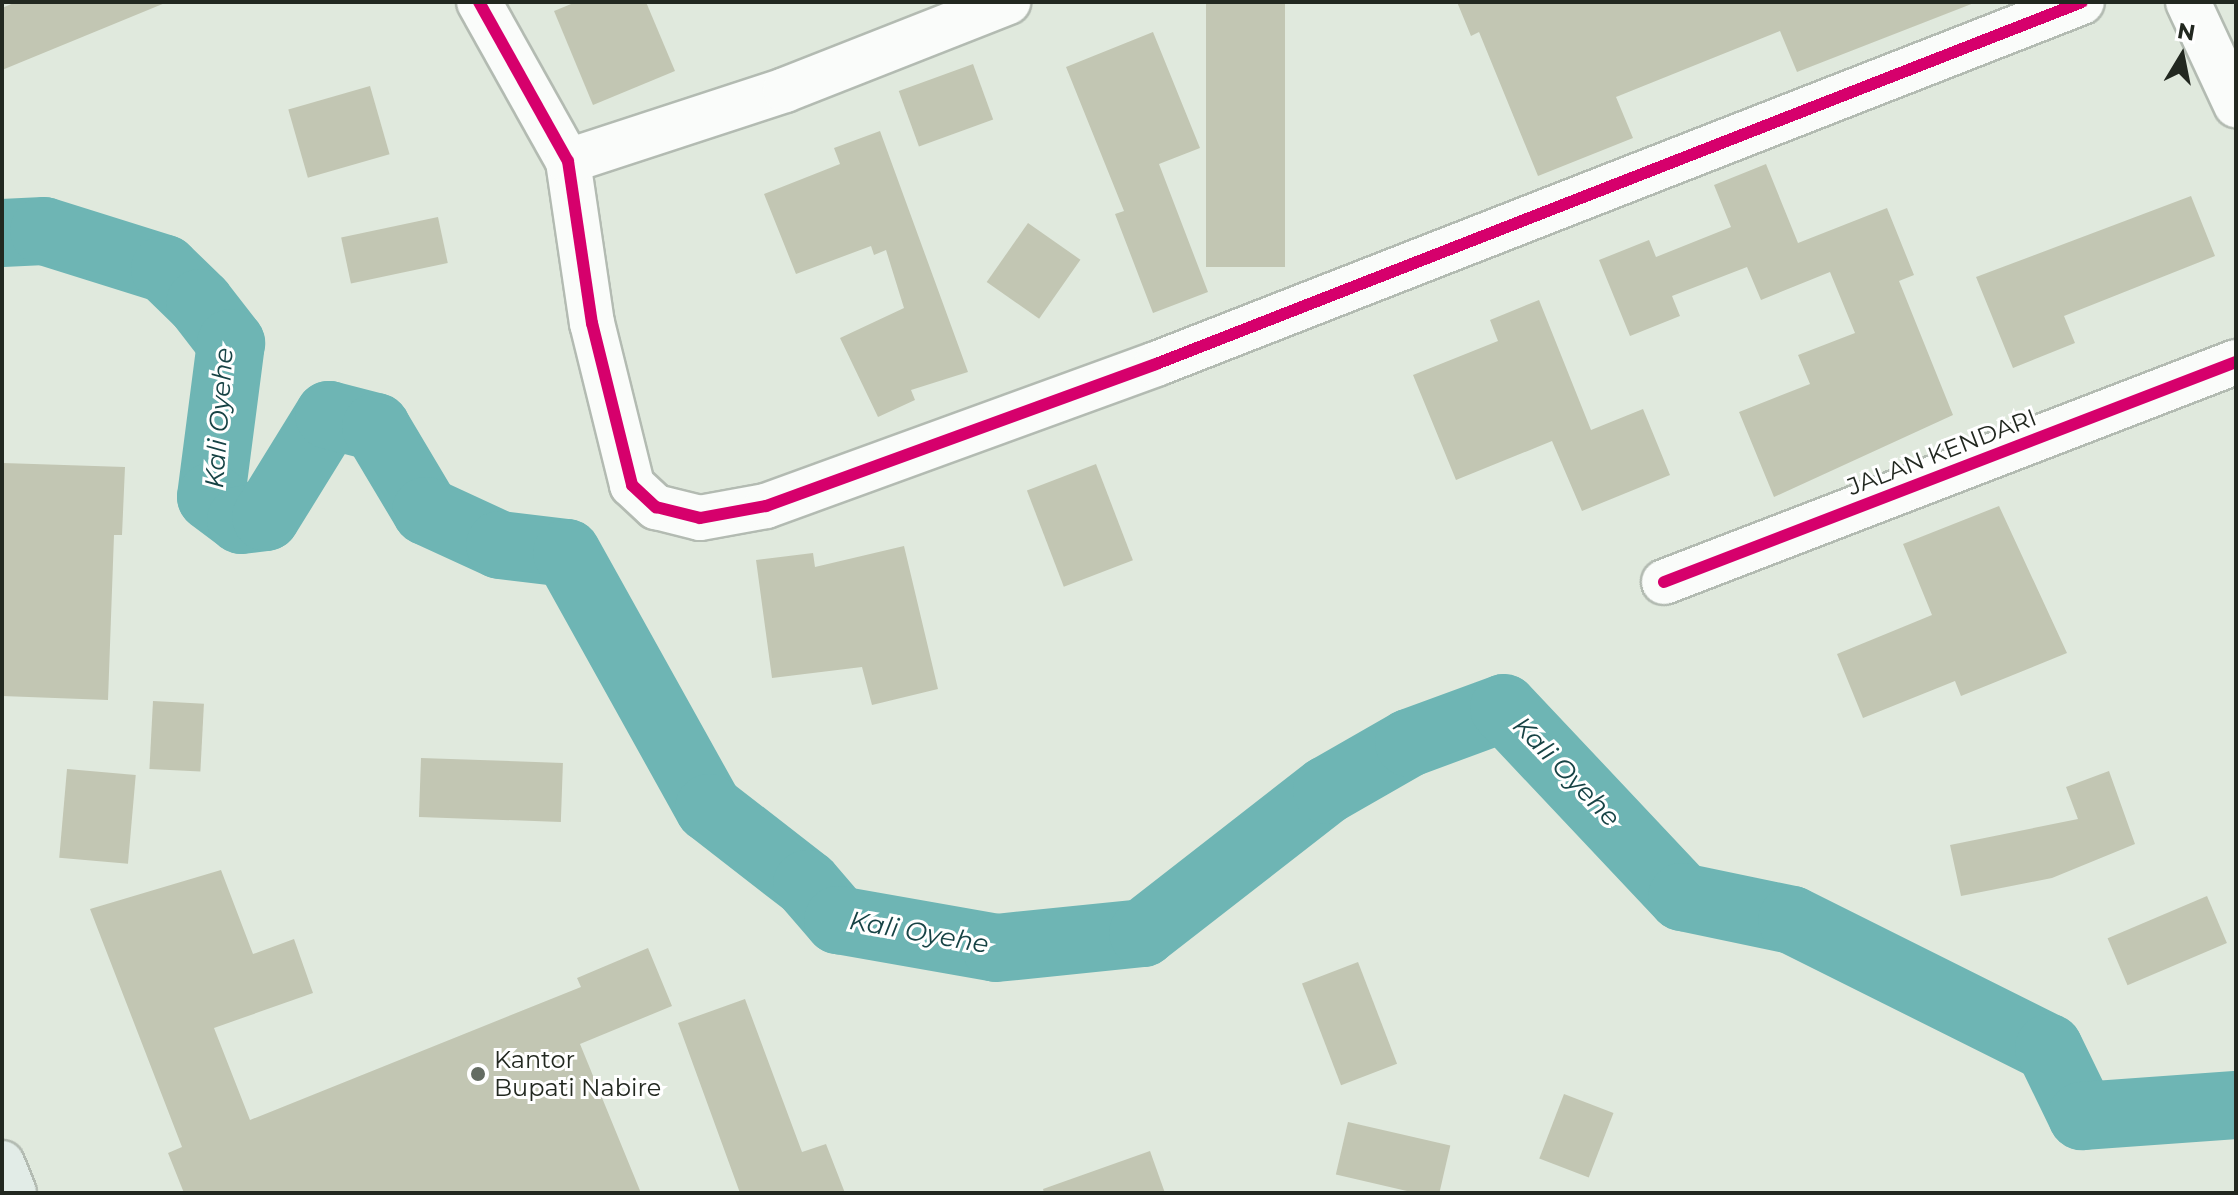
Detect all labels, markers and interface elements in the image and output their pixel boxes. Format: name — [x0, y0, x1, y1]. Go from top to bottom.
north arrow — [2142, 16, 2222, 96]
text: N — [2175, 17, 2197, 47]
water label: Kali Oyehe — [200, 347, 240, 489]
street label: JALAN KENDARI — [1843, 403, 2041, 501]
water label: Kali Oyehe — [1506, 711, 1626, 833]
water label: Kali Oyehe — [847, 905, 991, 961]
place label: Kantor Bupati Nabire — [494, 1046, 661, 1102]
marker: Kantor Bupati Nabire — [469, 1065, 487, 1083]

